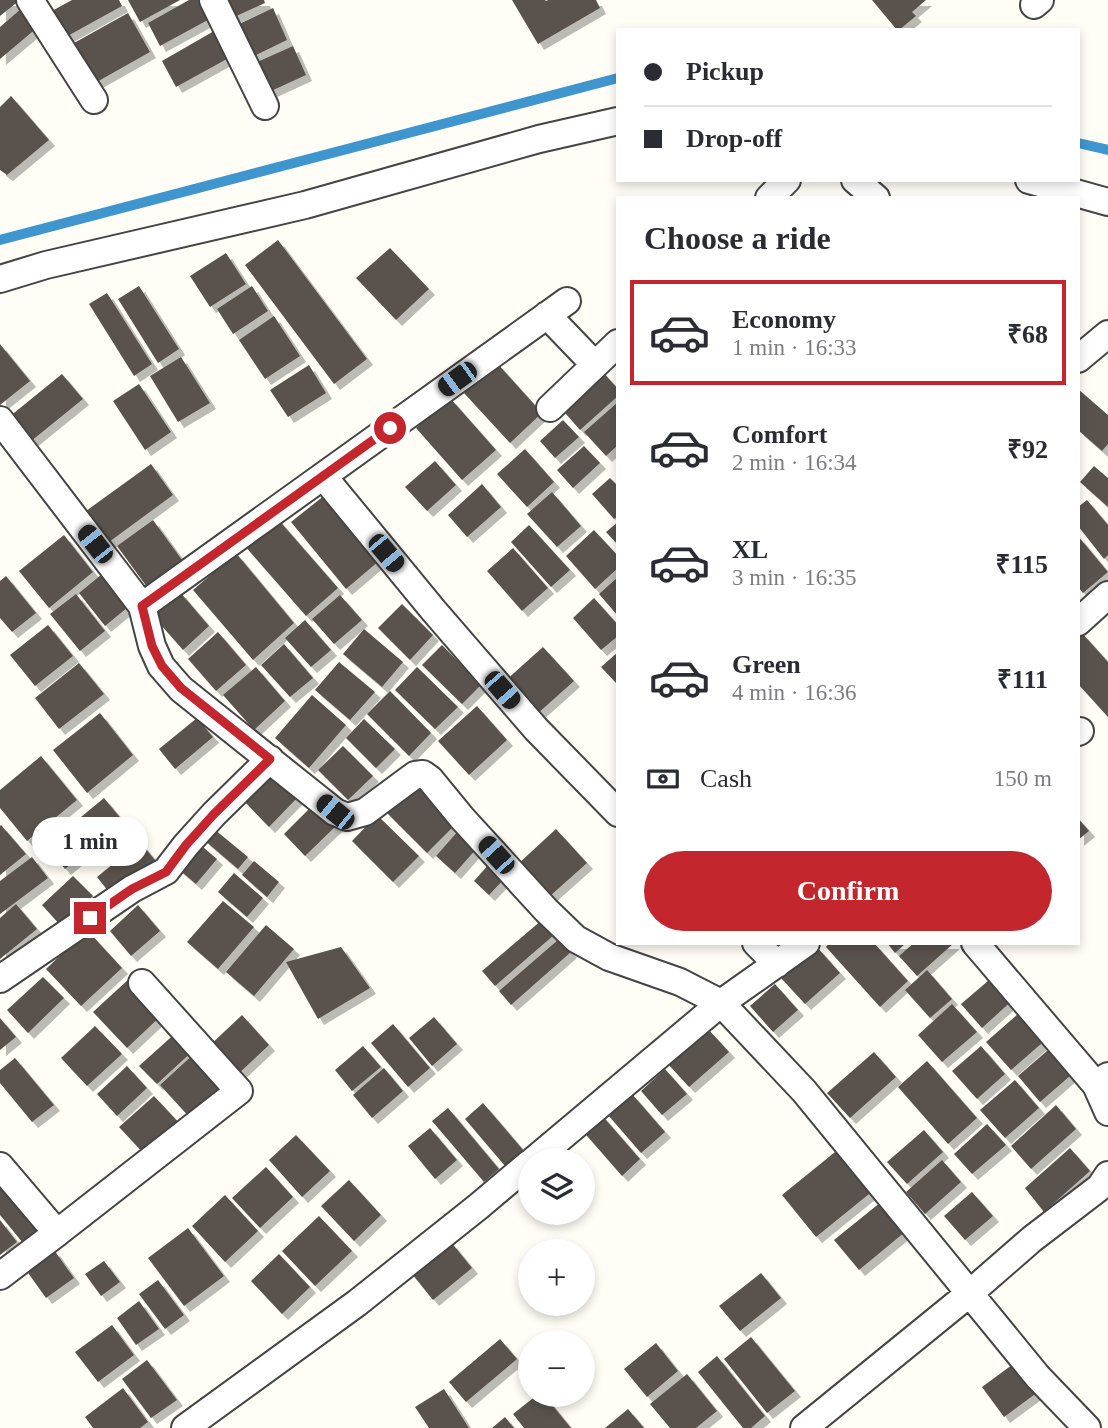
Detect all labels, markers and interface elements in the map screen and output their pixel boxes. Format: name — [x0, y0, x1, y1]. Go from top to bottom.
text: Pickup — [686, 57, 764, 86]
text: Drop-off — [686, 124, 782, 153]
text: Choose a ride — [644, 220, 831, 256]
icon: car — [648, 301, 711, 364]
text: Economy — [732, 305, 836, 334]
text: ₹68 — [1007, 320, 1048, 349]
text: 1 min · 16:33 — [732, 335, 857, 360]
car — [434, 358, 481, 400]
route start — [374, 412, 406, 444]
icon: car — [648, 416, 711, 479]
text: Comfort — [732, 420, 827, 449]
text: ₹92 — [1007, 435, 1048, 464]
text: 2 min · 16:34 — [732, 450, 857, 475]
car — [74, 521, 117, 567]
car — [365, 530, 408, 576]
icon: car — [648, 531, 711, 594]
text: XL — [732, 535, 768, 564]
text: ₹115 — [996, 550, 1048, 579]
text: 3 min · 16:35 — [732, 565, 857, 590]
icon: car — [648, 646, 711, 709]
text: Green — [732, 650, 801, 679]
text: ₹111 — [997, 665, 1048, 694]
car — [481, 667, 524, 713]
text: 4 min · 16:36 — [732, 680, 857, 705]
icon: cash — [644, 760, 682, 798]
text: Cash — [700, 764, 752, 793]
text: 150 m — [994, 766, 1052, 791]
car — [313, 791, 358, 833]
callout: 1 min — [32, 816, 148, 866]
text: 1 min — [62, 829, 118, 854]
car — [475, 832, 518, 878]
button: Confirm — [644, 851, 1052, 931]
route end — [74, 902, 106, 934]
map controls — [518, 1148, 595, 1407]
button: layers — [518, 1148, 595, 1225]
button: + — [518, 1239, 595, 1316]
button: − — [518, 1330, 595, 1407]

